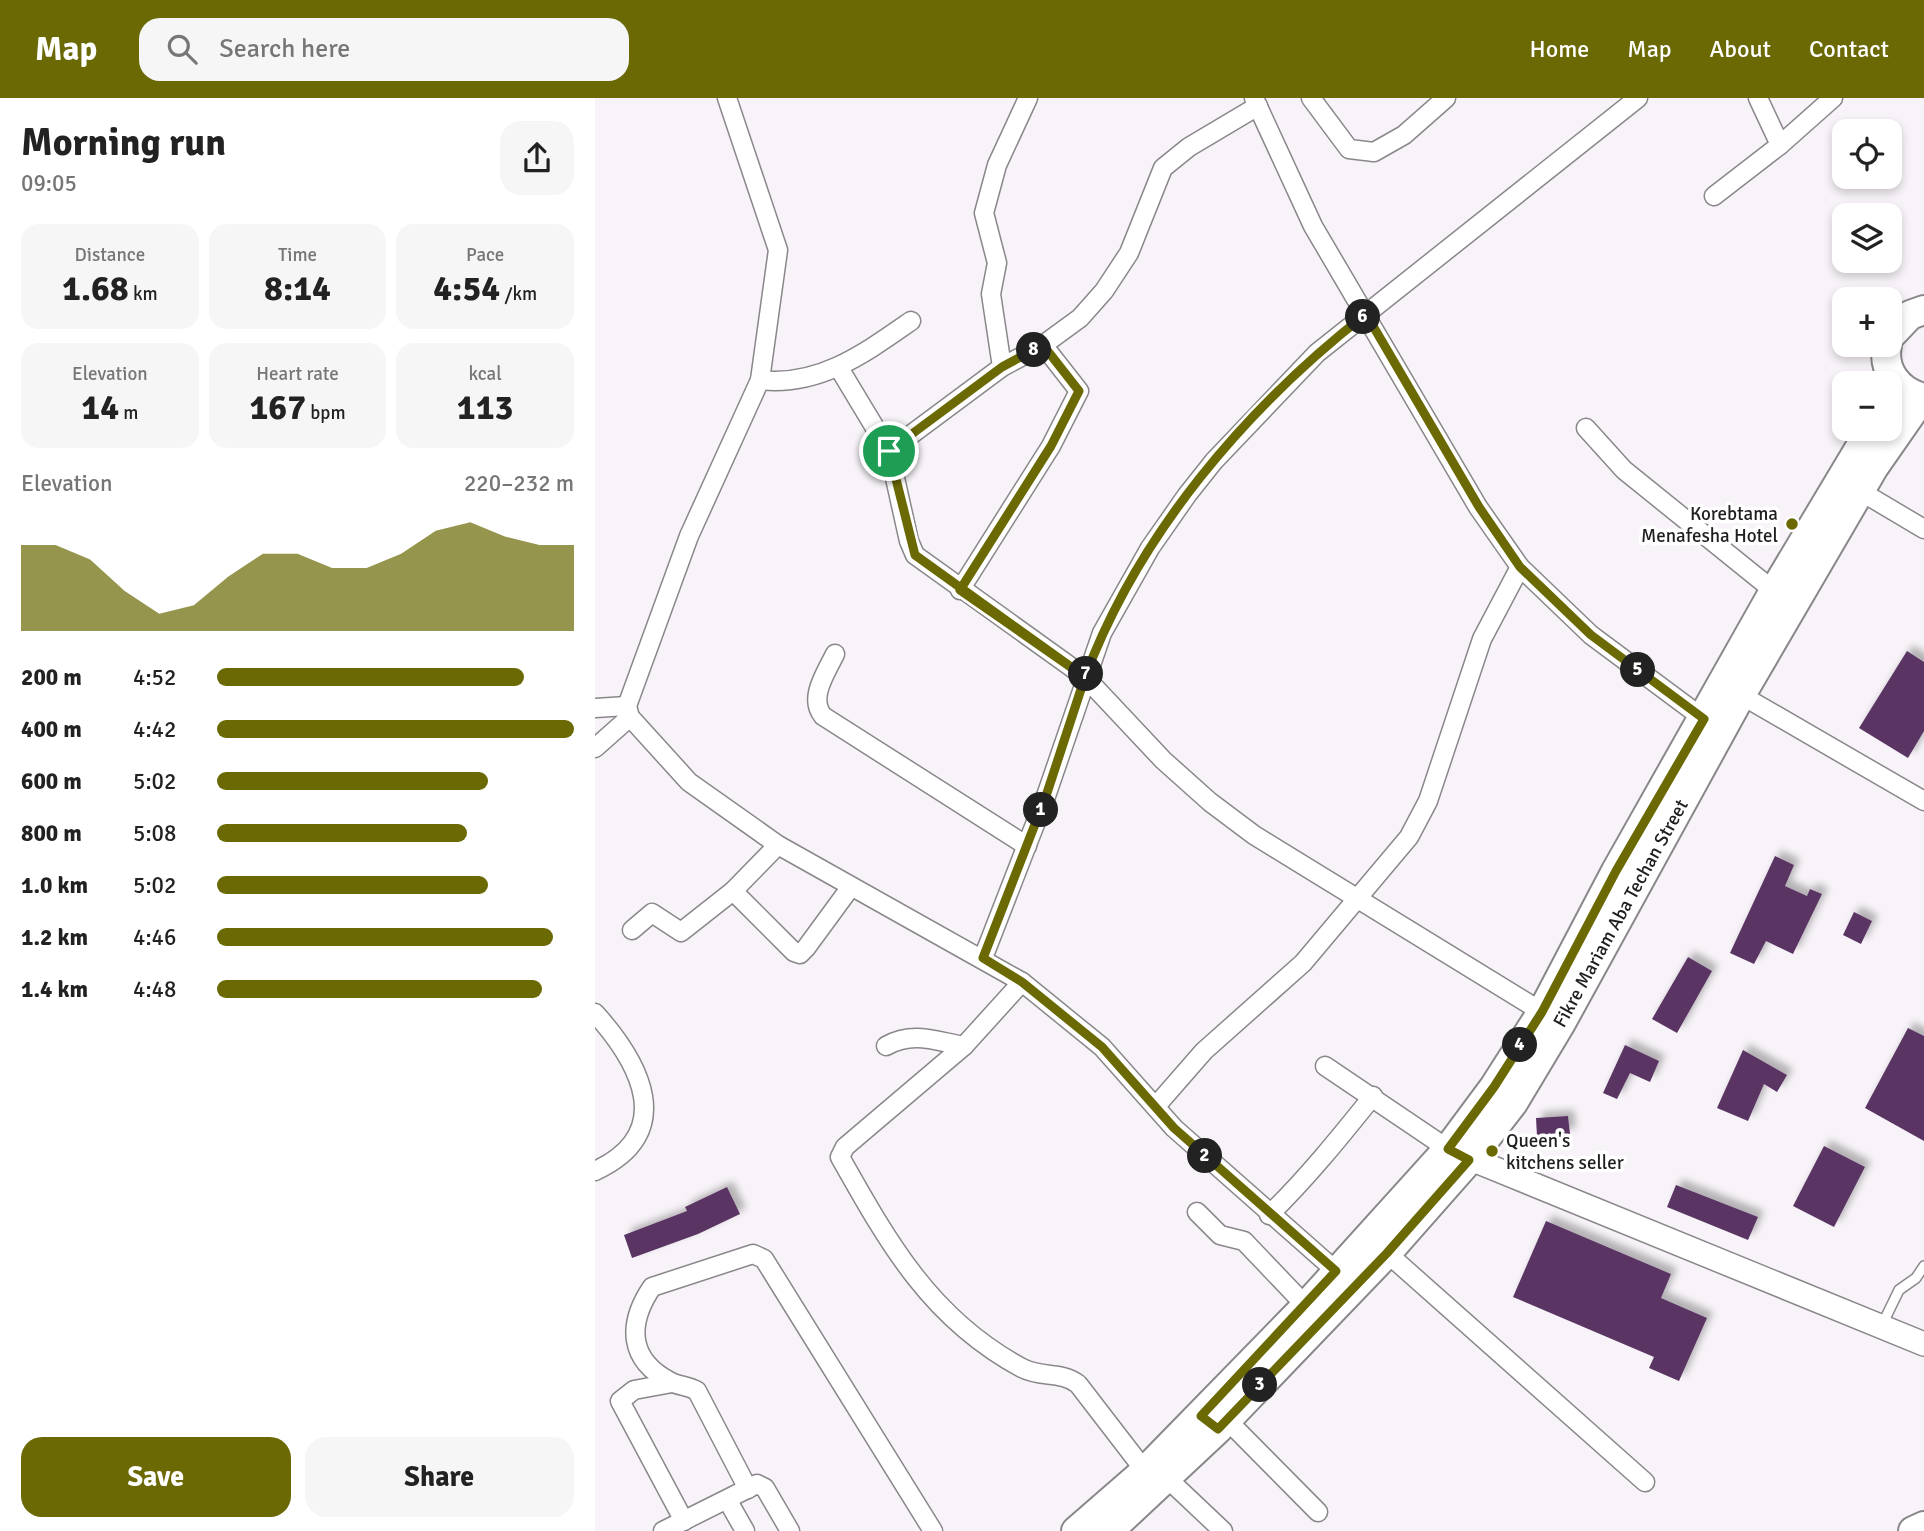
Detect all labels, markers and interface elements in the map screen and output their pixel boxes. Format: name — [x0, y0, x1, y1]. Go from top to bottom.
search box — [139, 18, 629, 81]
text: Map — [35, 29, 97, 70]
icon: search — [163, 30, 201, 68]
text: Search here — [219, 33, 350, 65]
text: Home — [1529, 34, 1589, 64]
text: Map — [1627, 34, 1672, 64]
text: About — [1710, 34, 1771, 64]
text: Contact — [1809, 34, 1889, 64]
text: Morning run — [21, 119, 226, 166]
map controls — [1832, 119, 1902, 441]
button: locate — [1832, 119, 1902, 189]
button: share — [500, 121, 574, 195]
text: 09:05 — [21, 169, 77, 198]
button: layers — [1832, 203, 1902, 273]
text: Distance — [74, 243, 145, 267]
text: Time — [278, 243, 317, 267]
text: Pace — [466, 243, 504, 267]
text: 1.68 — [62, 267, 129, 310]
text: 8:14 — [264, 267, 331, 310]
text: 4:54 — [433, 267, 500, 310]
text: km — [129, 282, 158, 306]
text: /km — [500, 282, 537, 306]
button: + — [1832, 287, 1902, 357]
pin: 6 — [1345, 300, 1381, 334]
text: 6 — [1357, 304, 1368, 328]
pin: 8 — [1017, 332, 1052, 368]
text: 8 — [1028, 337, 1039, 361]
text: Elevation — [72, 362, 148, 386]
text: Heart rate — [256, 362, 339, 386]
text: kcal — [469, 362, 502, 386]
button: − — [1832, 371, 1902, 441]
text: 14 — [81, 386, 119, 429]
text: 167 — [249, 386, 306, 429]
text: 113 — [457, 386, 514, 429]
text: m — [119, 401, 138, 425]
text: bpm — [306, 401, 346, 425]
pin — [859, 421, 919, 481]
icon: arrive — [870, 432, 908, 470]
text: Elevation — [21, 469, 113, 498]
text: 220–232 m — [464, 469, 574, 498]
place label: Korebtama Menafesha Hotel — [1641, 502, 1778, 548]
marker: Korebtama Menafesha Hotel — [1784, 516, 1800, 532]
pin: 5 — [1621, 652, 1655, 688]
pin: 7 — [1069, 656, 1103, 692]
text: 5 — [1632, 657, 1643, 681]
text: 7 — [1080, 661, 1091, 685]
text: 200 m — [21, 663, 82, 692]
text: 4:52 — [133, 663, 176, 692]
text: 400 m — [21, 715, 82, 744]
text: 4:42 — [133, 715, 176, 744]
text: 600 m — [21, 767, 82, 796]
text: 5:02 — [133, 767, 176, 796]
pin: 1 — [1023, 792, 1059, 828]
street label: Fikre Mariam Aba Techan Street — [1548, 795, 1694, 1032]
text: 1 — [1035, 797, 1046, 821]
text: 800 m — [21, 819, 82, 848]
text: 5:08 — [133, 819, 176, 848]
text: 1.0 km — [21, 871, 88, 900]
text: 5:02 — [133, 871, 176, 900]
text: 1.2 km — [21, 923, 88, 952]
text: 4:46 — [133, 923, 176, 952]
text: 1.4 km — [21, 975, 88, 1004]
text: 4:48 — [133, 975, 176, 1004]
pin: 4 — [1503, 1028, 1537, 1062]
text: 4 — [1514, 1032, 1525, 1056]
place label: Queen's kitchens seller — [1506, 1129, 1624, 1175]
pin: 2 — [1187, 1138, 1223, 1174]
text: 2 — [1199, 1143, 1210, 1167]
marker: Queen's kitchens seller — [1484, 1143, 1500, 1159]
pin: 3 — [1243, 1368, 1277, 1402]
text: 3 — [1254, 1372, 1265, 1396]
button: Save — [21, 1437, 291, 1517]
button: Share — [305, 1437, 574, 1517]

